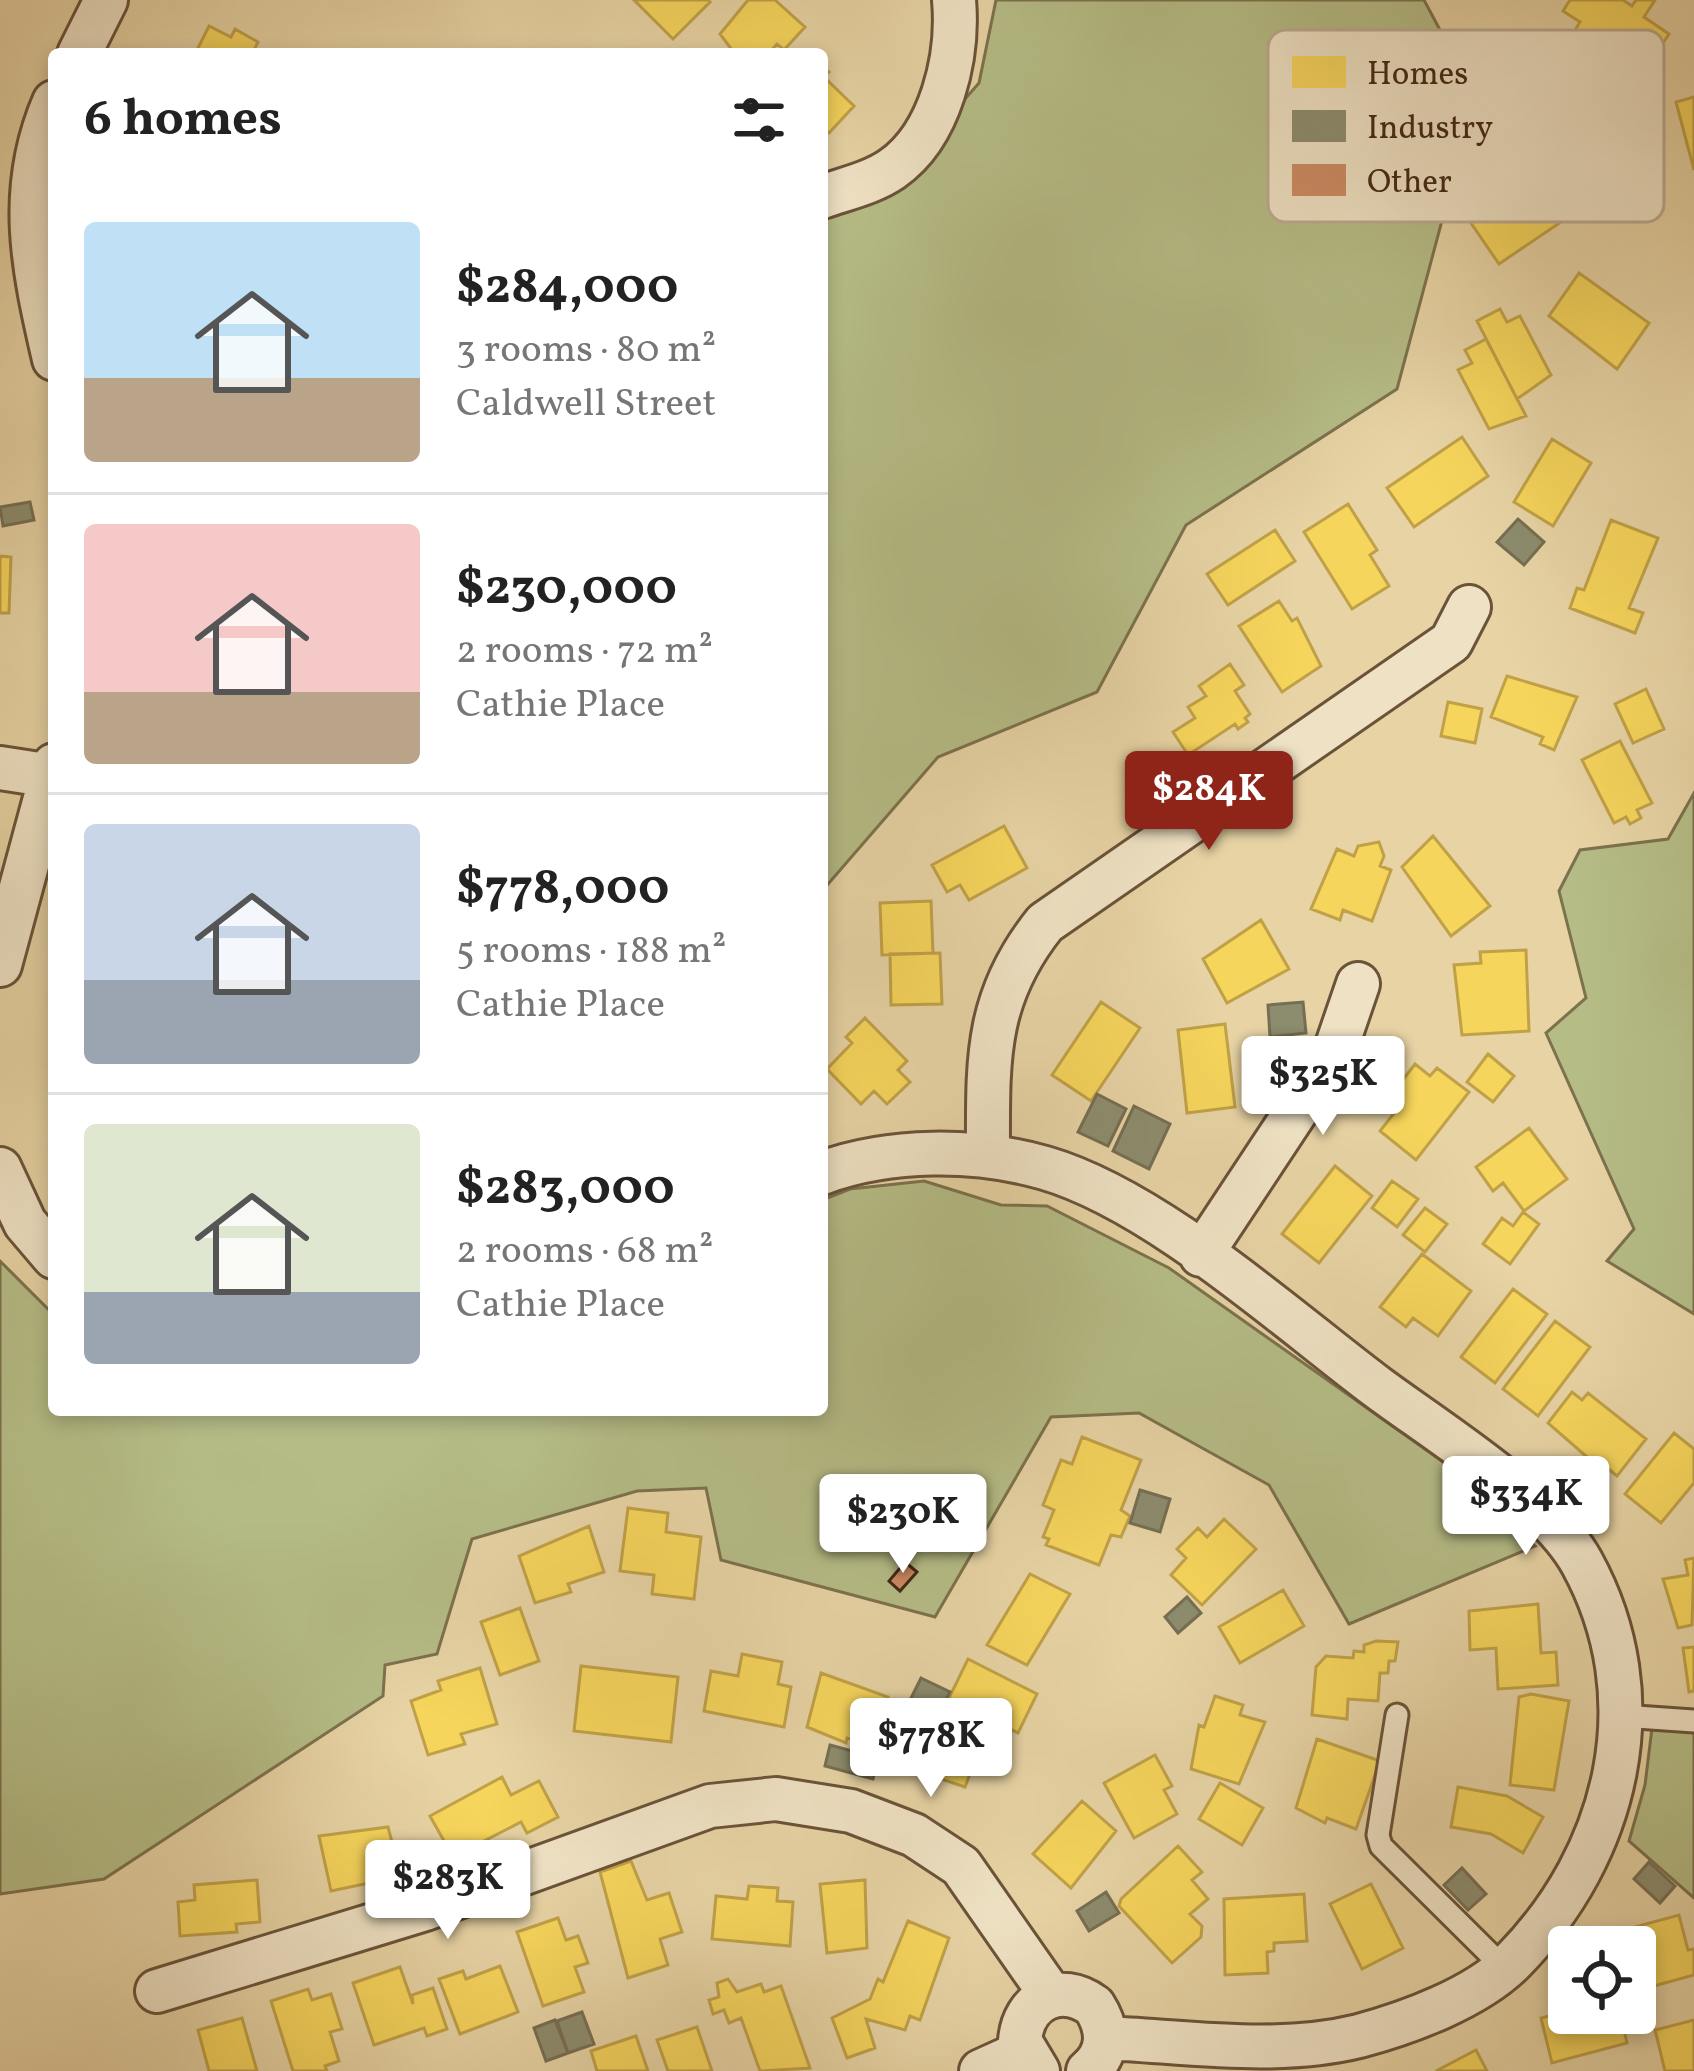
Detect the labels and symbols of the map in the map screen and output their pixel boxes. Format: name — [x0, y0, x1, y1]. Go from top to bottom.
legend — [1268, 30, 1664, 222]
text: Homes — [1367, 53, 1468, 99]
text: Industry — [1367, 107, 1493, 153]
text: Other — [1367, 161, 1452, 207]
pin: $284K — [1125, 751, 1293, 853]
pin: $325K — [1239, 1036, 1407, 1138]
pin: $334K — [1442, 1456, 1610, 1558]
pin: $230K — [819, 1474, 987, 1576]
pin: $778K — [847, 1698, 1015, 1800]
pin: $283K — [364, 1840, 532, 1942]

